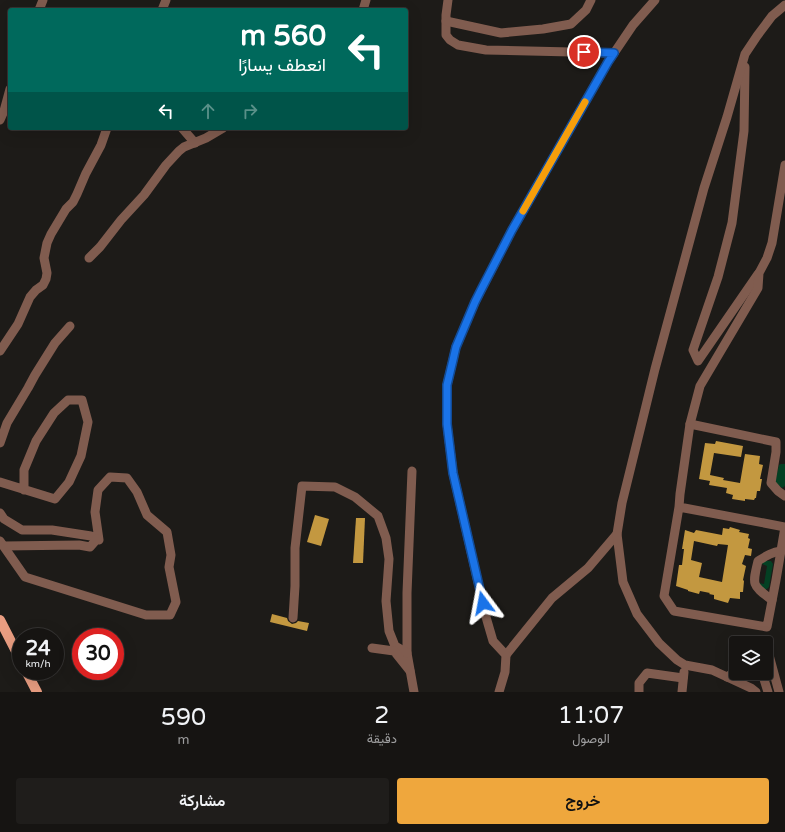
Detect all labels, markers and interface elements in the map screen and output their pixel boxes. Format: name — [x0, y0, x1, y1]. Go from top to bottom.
text: 560 m — [240, 19, 326, 53]
icon: left — [340, 24, 392, 76]
pin — [567, 35, 601, 69]
icon: arrive — [573, 41, 595, 63]
text: انعطف يسارًا — [238, 54, 326, 76]
icon: left — [155, 100, 177, 122]
icon: ahead — [197, 100, 219, 122]
icon: right — [239, 100, 261, 122]
position arrow — [462, 582, 504, 624]
speed limit sign: 30 — [72, 628, 124, 680]
map controls — [729, 636, 773, 680]
button: layers — [729, 636, 773, 680]
text: 24 — [25, 637, 51, 661]
text: km/h — [25, 658, 51, 670]
text: 2 — [374, 701, 389, 730]
text: 11:07 — [558, 701, 624, 730]
text: 590 — [161, 703, 206, 732]
text: دقيقة — [367, 731, 397, 747]
text: الوصول — [572, 731, 610, 747]
text: m — [177, 732, 189, 748]
button: مشاركة — [16, 778, 389, 824]
button: خروج — [397, 778, 769, 824]

